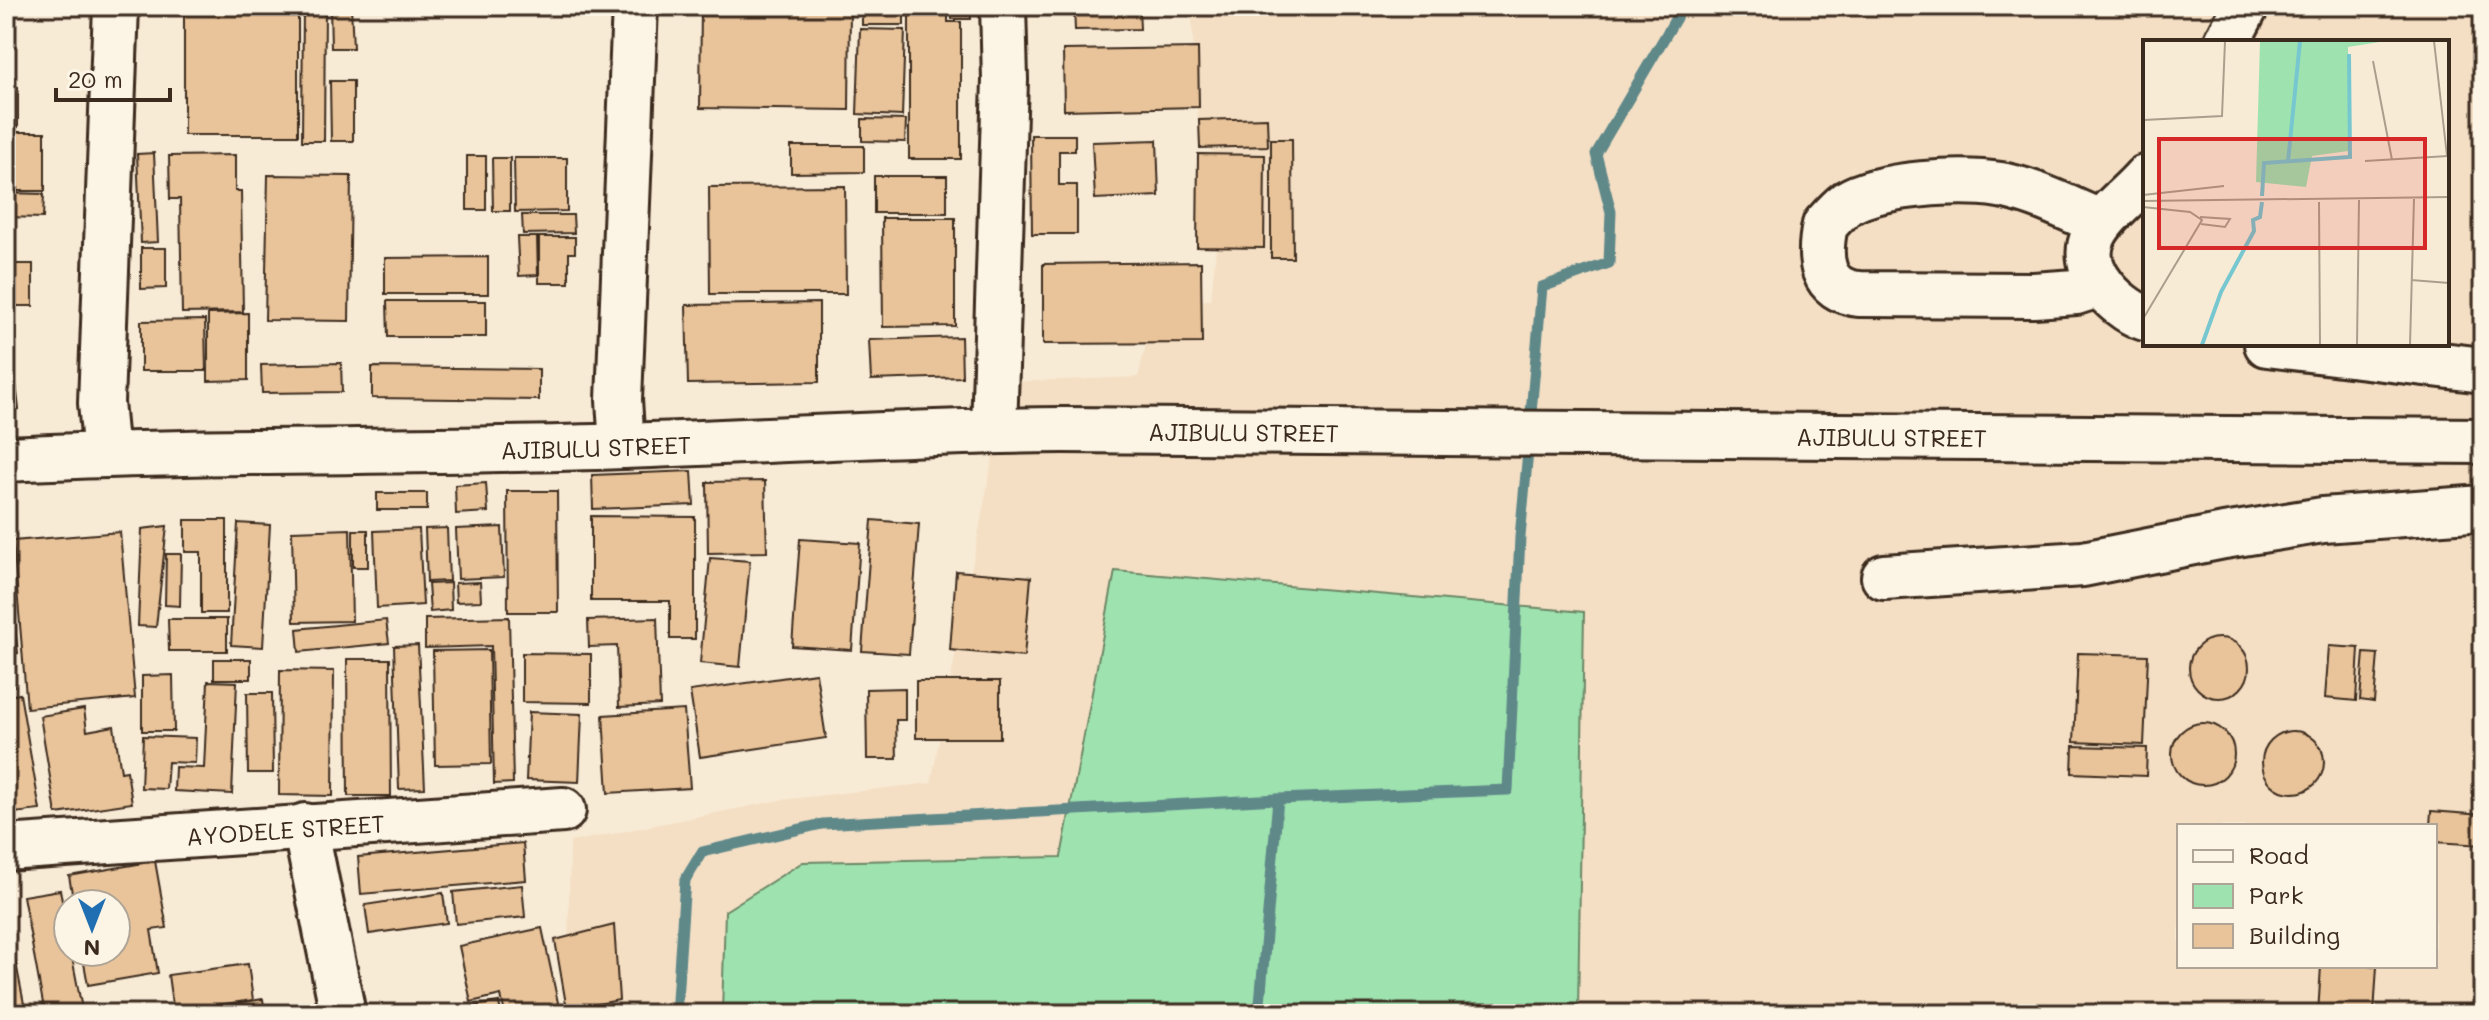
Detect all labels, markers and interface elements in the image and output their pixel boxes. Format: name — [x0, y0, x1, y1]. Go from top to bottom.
inset map — [2143, 40, 2449, 346]
scale bar — [56, 52, 170, 102]
text: 20 m — [68, 63, 123, 94]
street label: AJIBULU STREET — [1148, 415, 1339, 448]
street label: AJIBULU STREET — [1796, 420, 1987, 453]
street label: AJIBULU STREET — [500, 428, 692, 465]
street label: AYODELE STREET — [185, 807, 386, 851]
legend — [2177, 824, 2437, 968]
text: Road — [2249, 839, 2309, 870]
text: Park — [2249, 879, 2303, 910]
north arrow — [52, 888, 132, 968]
text: Building — [2249, 919, 2340, 950]
text: N — [84, 934, 100, 963]

